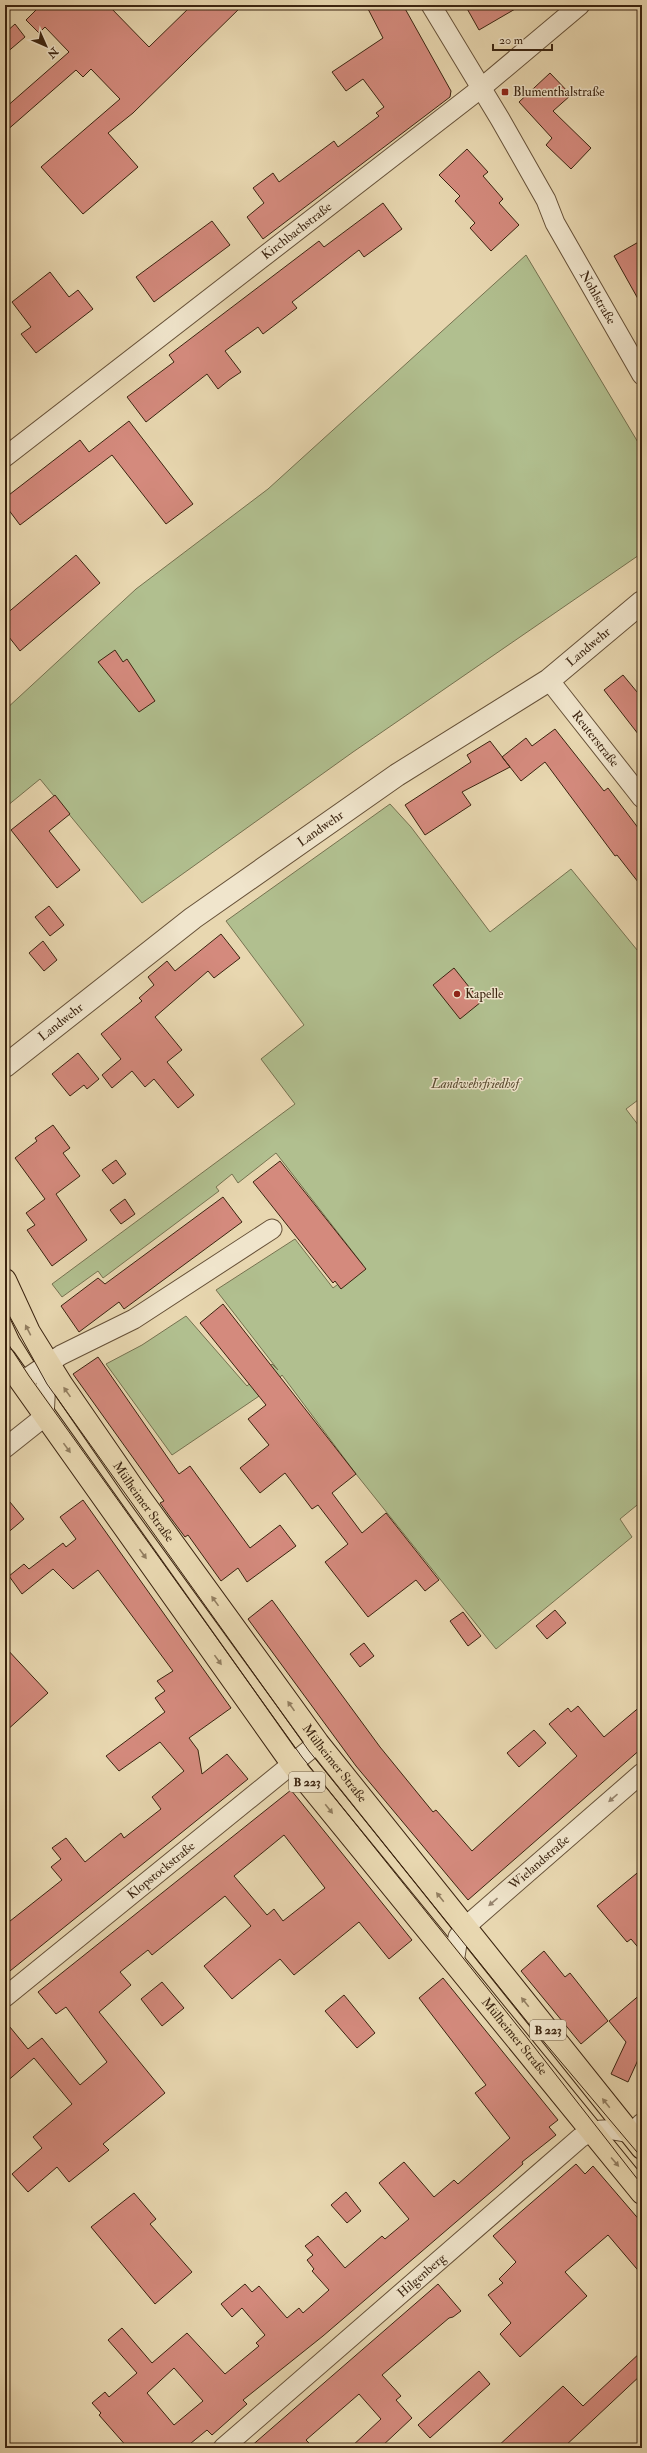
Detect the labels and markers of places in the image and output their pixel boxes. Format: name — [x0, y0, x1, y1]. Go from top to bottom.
place label: Blumenthalstraße — [513, 84, 605, 100]
marker: Blumenthalstraße — [500, 87, 510, 97]
place label: Kapelle — [465, 986, 504, 1003]
marker: Kapelle — [452, 989, 462, 999]

